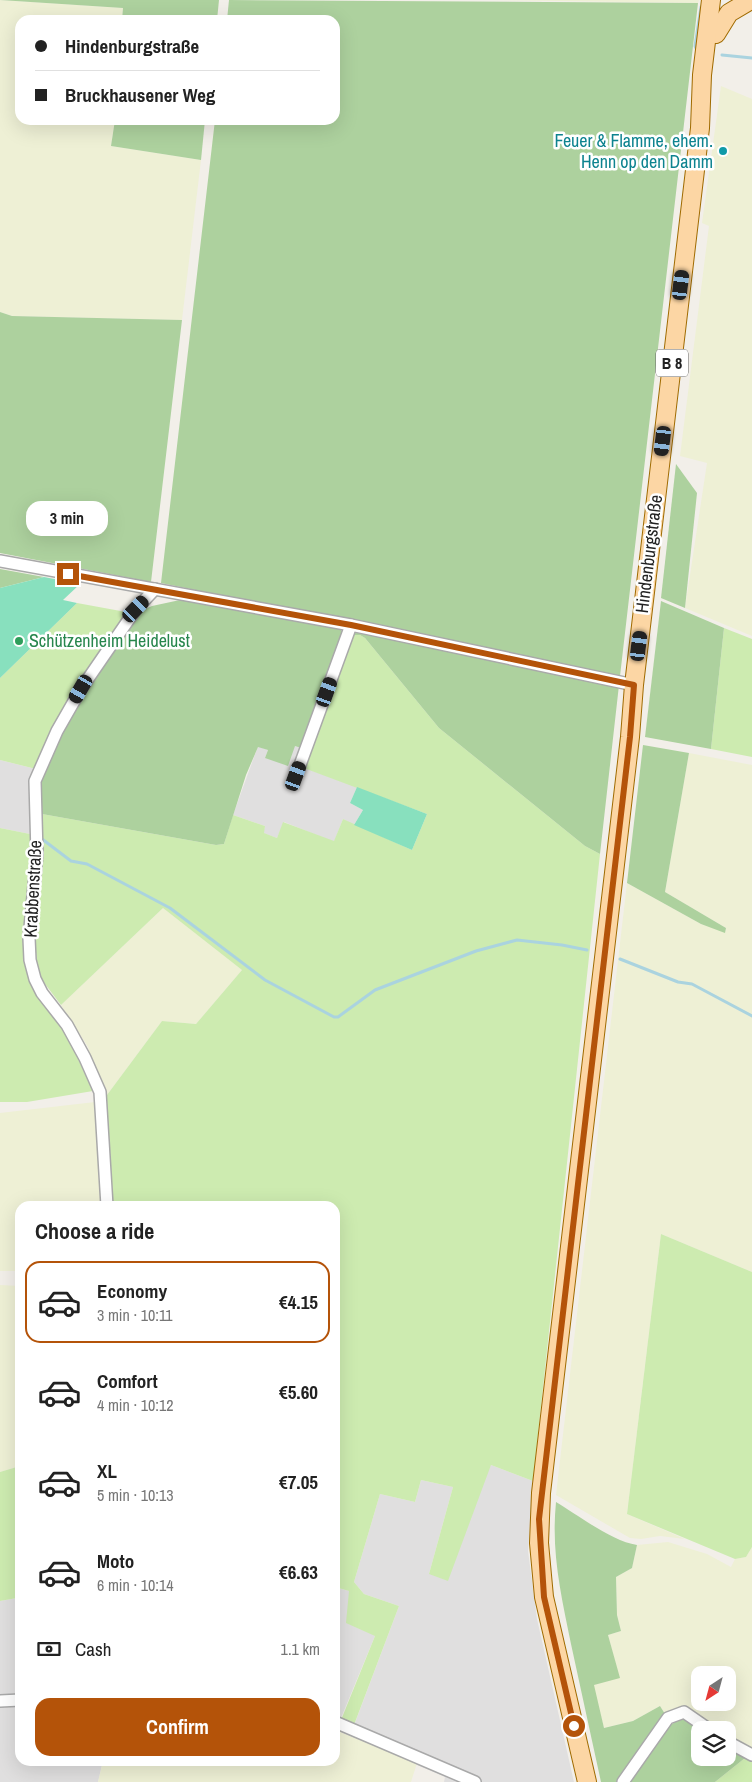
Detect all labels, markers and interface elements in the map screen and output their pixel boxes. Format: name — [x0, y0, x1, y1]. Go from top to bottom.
text: Hindenburgstraße — [65, 33, 199, 59]
text: Bruckhausener Weg — [65, 82, 215, 108]
place label: Feuer & Flamme, ehem. Henn op den Damm — [555, 128, 713, 174]
marker: Feuer & Flamme, ehem. Henn op den Damm — [717, 145, 729, 157]
car — [671, 269, 690, 301]
road number: B 8 — [656, 349, 688, 376]
car — [653, 425, 672, 457]
street label: Hindenburgstraße — [629, 493, 668, 615]
callout: 3 min — [27, 502, 109, 536]
text: 3 min — [50, 507, 84, 529]
route end — [57, 563, 79, 585]
car — [120, 593, 151, 625]
place label: Schützenheim Heidelust — [29, 628, 190, 653]
car — [629, 630, 648, 662]
marker: Schützenheim Heidelust — [13, 635, 25, 647]
car — [67, 672, 94, 706]
car — [314, 675, 339, 709]
car — [283, 759, 308, 793]
street label: Krabbenstraße — [17, 840, 48, 938]
text: Choose a ride — [35, 1216, 154, 1246]
text: Economy — [97, 1278, 167, 1304]
icon: car — [37, 1280, 82, 1325]
text: €4.15 — [279, 1289, 318, 1315]
text: 3 min · 10:11 — [97, 1304, 173, 1326]
text: Comfort — [97, 1368, 158, 1394]
icon: car — [37, 1370, 82, 1415]
text: €5.60 — [279, 1379, 318, 1405]
text: 4 min · 10:12 — [97, 1394, 174, 1416]
text: XL — [97, 1458, 117, 1484]
icon: car — [37, 1460, 82, 1505]
text: €7.05 — [279, 1469, 318, 1495]
text: 5 min · 10:13 — [97, 1484, 174, 1506]
text: Moto — [97, 1548, 134, 1574]
icon: car — [37, 1550, 82, 1595]
text: €6.63 — [279, 1559, 318, 1585]
text: 6 min · 10:14 — [97, 1574, 174, 1596]
icon: cash — [35, 1635, 63, 1663]
text: Cash — [75, 1636, 111, 1662]
text: 1.1 km — [281, 1638, 320, 1660]
north arrow — [691, 1666, 736, 1711]
map controls — [691, 1666, 736, 1766]
button: Confirm — [35, 1698, 320, 1756]
route start — [563, 1715, 585, 1737]
button: layers — [691, 1721, 736, 1766]

